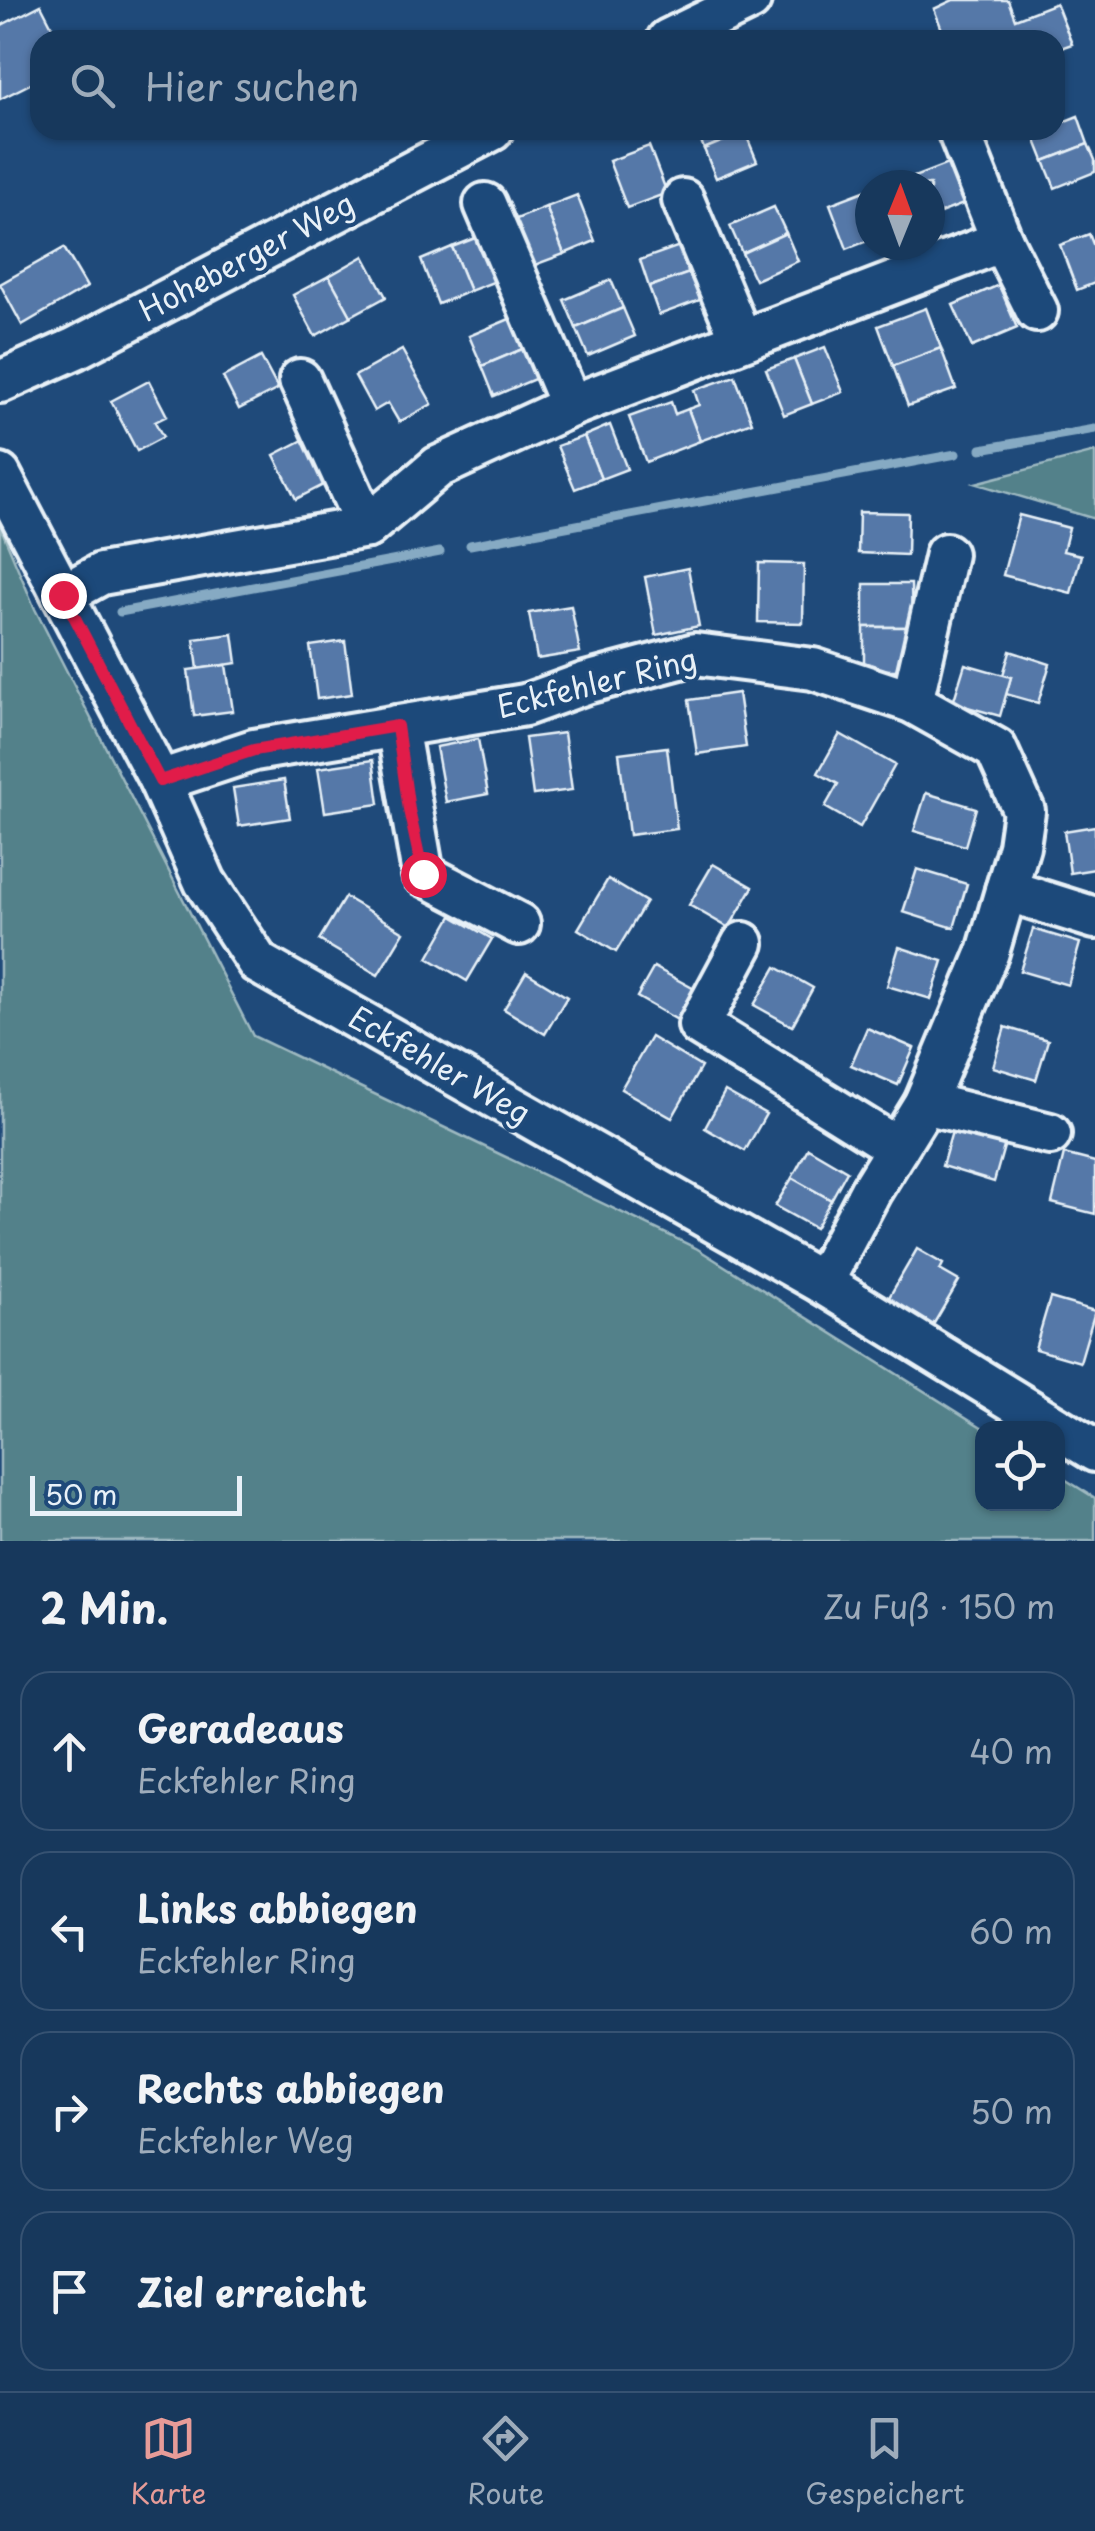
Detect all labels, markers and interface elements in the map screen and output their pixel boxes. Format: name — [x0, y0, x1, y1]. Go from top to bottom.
search box — [30, 30, 1065, 140]
text: Hier suchen — [145, 57, 359, 114]
icon: search — [65, 58, 120, 113]
north arrow — [855, 170, 945, 260]
street label: Hoheberger Weg — [130, 180, 362, 332]
route end — [41, 573, 87, 619]
street label: Eckfehler Ring — [491, 635, 701, 728]
route start — [401, 852, 447, 898]
street label: Eckfehler Weg — [341, 994, 539, 1134]
map controls — [975, 1421, 1065, 1511]
button: locate — [975, 1421, 1065, 1511]
scale bar — [30, 1471, 242, 1516]
text: 50 m — [45, 1472, 118, 1515]
text: 2 Min. — [40, 1575, 168, 1638]
text: Zu Fuß · 150 m — [823, 1582, 1055, 1630]
text: Geradeaus — [137, 1699, 344, 1756]
icon: ahead — [42, 1724, 97, 1779]
text: 40 m — [969, 1727, 1053, 1775]
text: Eckfehler Ring — [137, 1756, 356, 1804]
text: Links abbiegen — [137, 1879, 417, 1936]
icon: left — [42, 1904, 97, 1959]
text: 60 m — [969, 1907, 1053, 1955]
text: Eckfehler Ring — [137, 1936, 356, 1984]
text: Rechts abbiegen — [137, 2059, 445, 2116]
icon: right — [42, 2084, 97, 2139]
text: 50 m — [970, 2087, 1053, 2135]
text: Eckfehler Weg — [137, 2116, 354, 2164]
text: Ziel erreicht — [137, 2263, 367, 2320]
icon: arrive — [42, 2264, 97, 2319]
tab: Karte — [131, 2411, 206, 2514]
tab: Route — [467, 2411, 544, 2514]
tab: Gespeichert — [805, 2411, 964, 2514]

